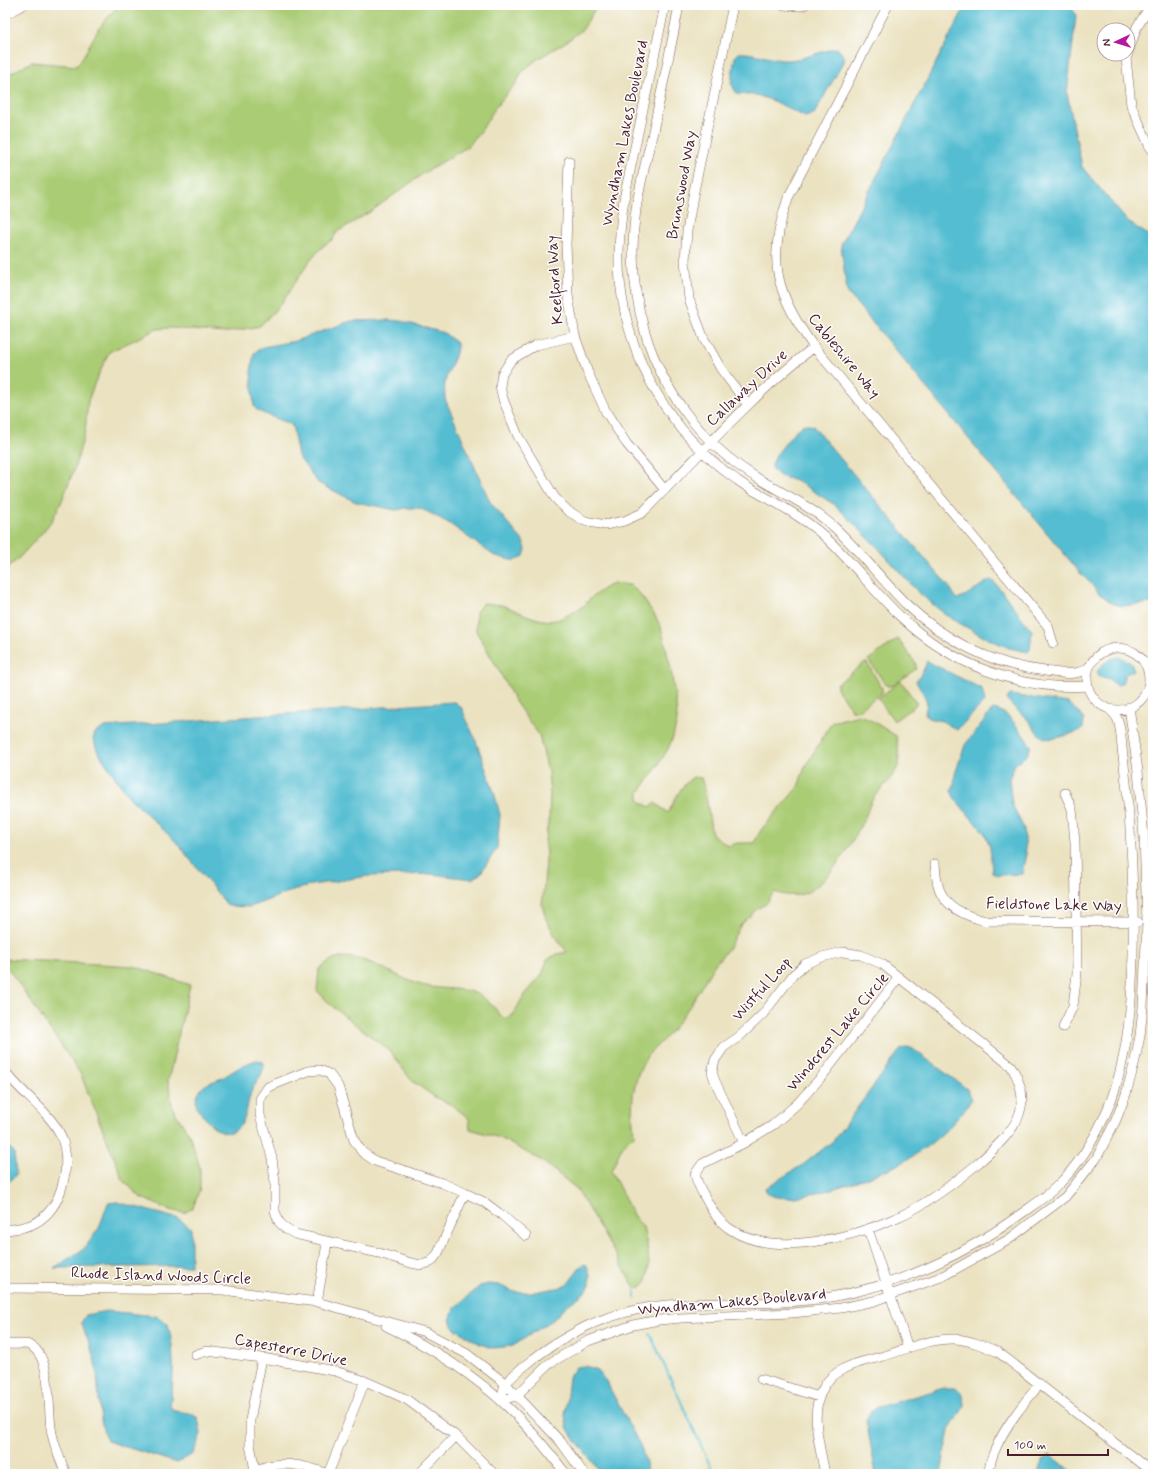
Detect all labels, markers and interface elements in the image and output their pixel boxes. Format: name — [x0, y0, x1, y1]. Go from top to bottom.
north arrow — [1096, 22, 1136, 62]
street label: Wyndham Lakes Boulevard — [597, 38, 653, 228]
text: N — [1100, 38, 1114, 47]
street label: Brunswood Way — [662, 129, 702, 241]
street label: Keelford Way — [541, 234, 571, 325]
street label: Cableshire Way — [803, 309, 885, 403]
street label: Callaway Drive — [702, 345, 792, 431]
street label: Fieldstone Lake Way — [986, 893, 1122, 917]
street label: Wistful Loop — [728, 952, 796, 1026]
street label: Windcrest Lake Circle — [782, 968, 894, 1096]
street label: Rhode Island Woods Circle — [70, 1262, 252, 1290]
street label: Wyndham Lakes Boulevard — [637, 1283, 827, 1321]
street label: Capesterre Drive — [233, 1329, 350, 1371]
scale bar — [1008, 1431, 1108, 1457]
text: 100 m — [1014, 1438, 1046, 1454]

